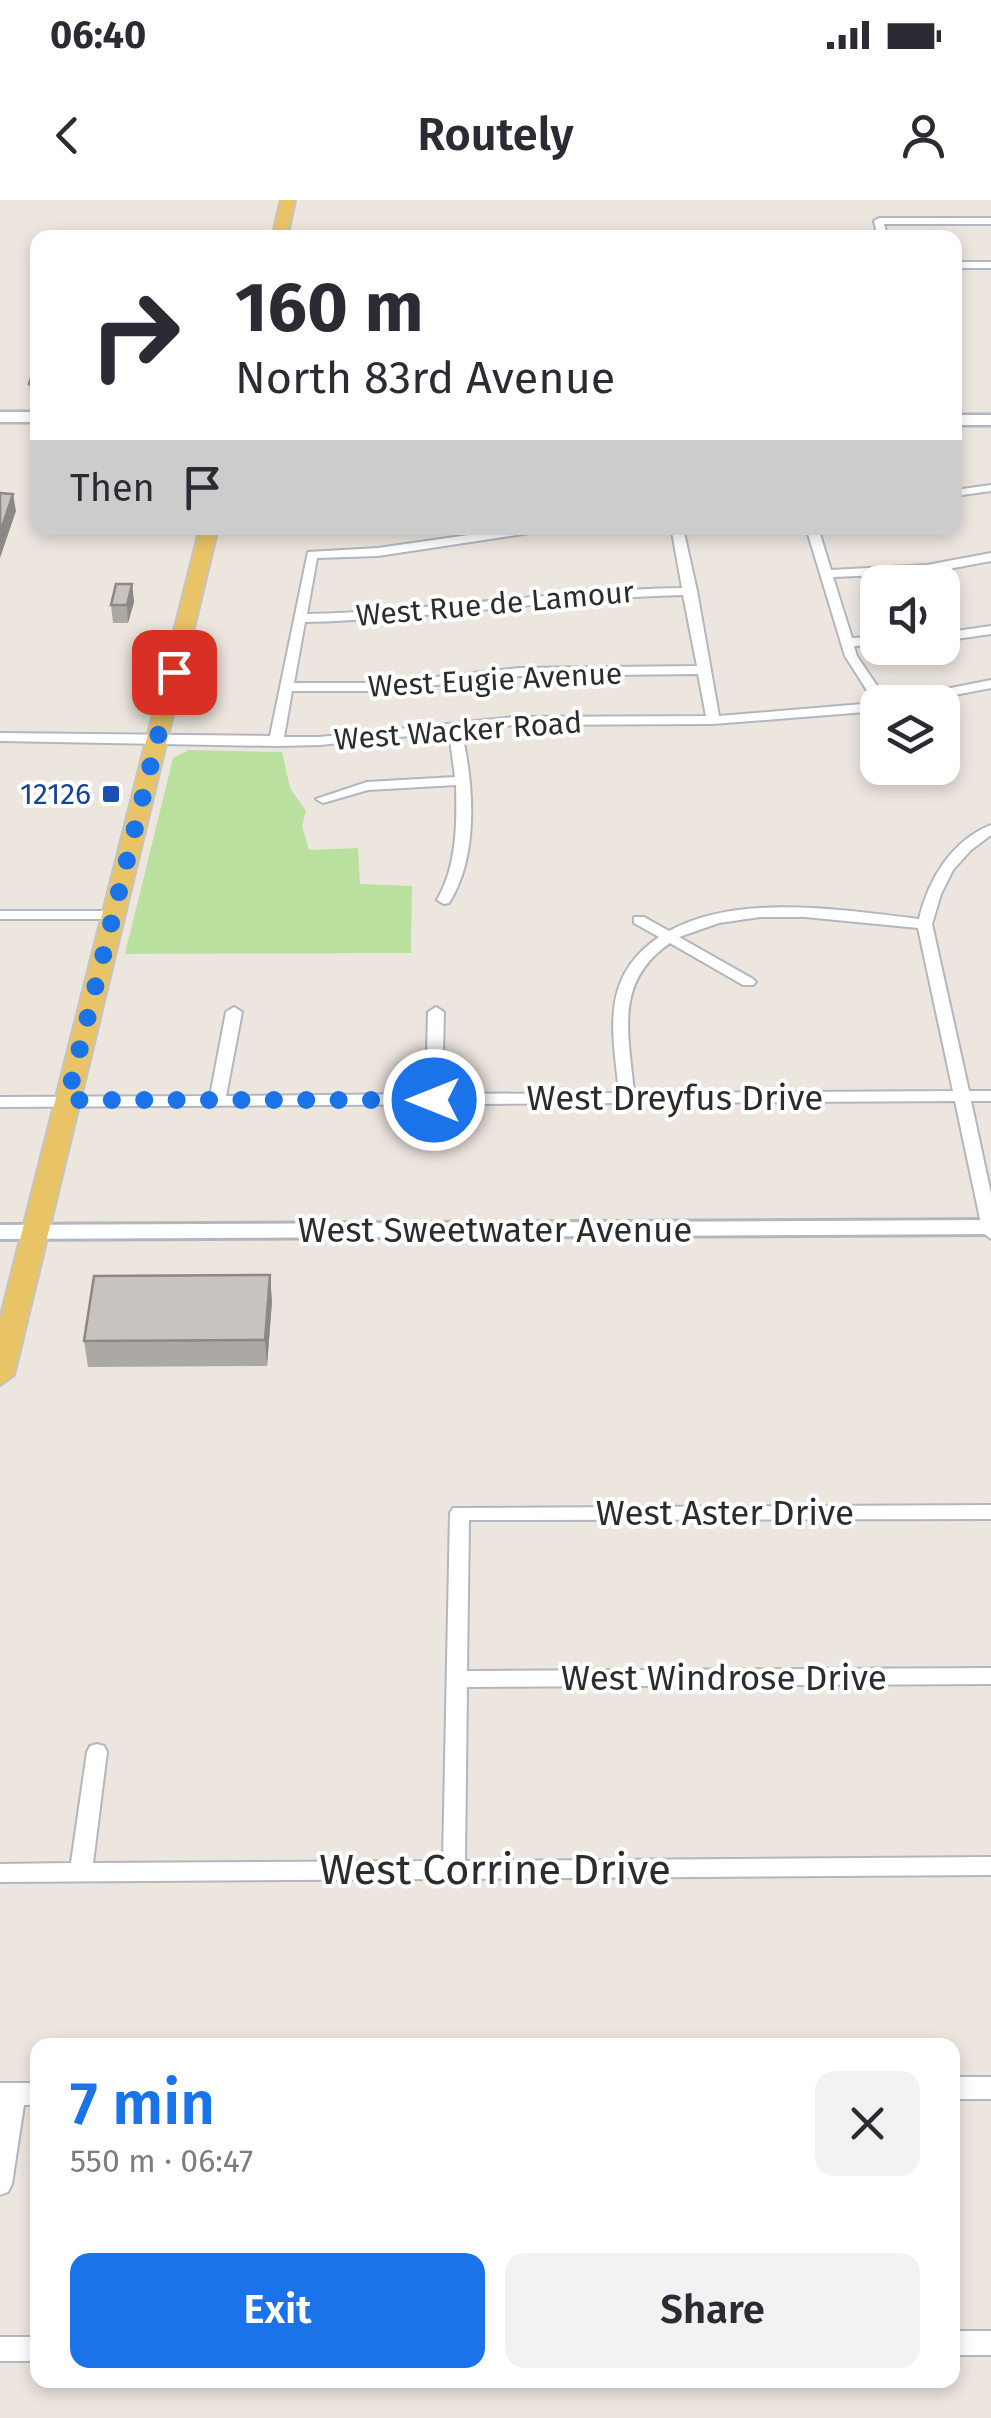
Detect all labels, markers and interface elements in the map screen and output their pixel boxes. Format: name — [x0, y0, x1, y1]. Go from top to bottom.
text: 06:40 — [50, 12, 146, 58]
icon: back — [40, 108, 95, 163]
text: Routely — [417, 108, 574, 162]
icon: person — [896, 108, 951, 163]
text: 160 m — [235, 266, 424, 350]
icon: right — [70, 270, 200, 400]
text: North 83rd Avenue — [235, 351, 615, 405]
icon: arrive — [175, 460, 230, 515]
text: Then — [70, 465, 155, 511]
map controls — [860, 565, 960, 785]
button: sound — [860, 565, 960, 665]
street label: West Rue de Lamour — [354, 574, 636, 634]
pin — [132, 630, 217, 715]
icon: arrive — [147, 645, 202, 700]
street label: West Eugie Avenue — [367, 655, 623, 705]
button: layers — [860, 685, 960, 785]
street label: West Wacker Road — [333, 704, 583, 758]
place label: 12126 — [20, 776, 91, 812]
marker: 12126 — [100, 783, 122, 805]
position arrow — [382, 1048, 486, 1152]
street label: West Dreyfus Drive — [527, 1077, 823, 1119]
street label: West Sweetwater Avenue — [298, 1209, 692, 1251]
street label: West Aster Drive — [596, 1492, 854, 1534]
street label: West Windrose Drive — [561, 1657, 887, 1699]
street label: West Corrine Drive — [319, 1845, 671, 1895]
text: 7 min — [70, 2068, 215, 2140]
button: close — [815, 2071, 920, 2176]
text: 550 m · 06:47 — [70, 2142, 253, 2180]
button: Exit — [70, 2253, 485, 2368]
button: Share — [505, 2253, 920, 2368]

